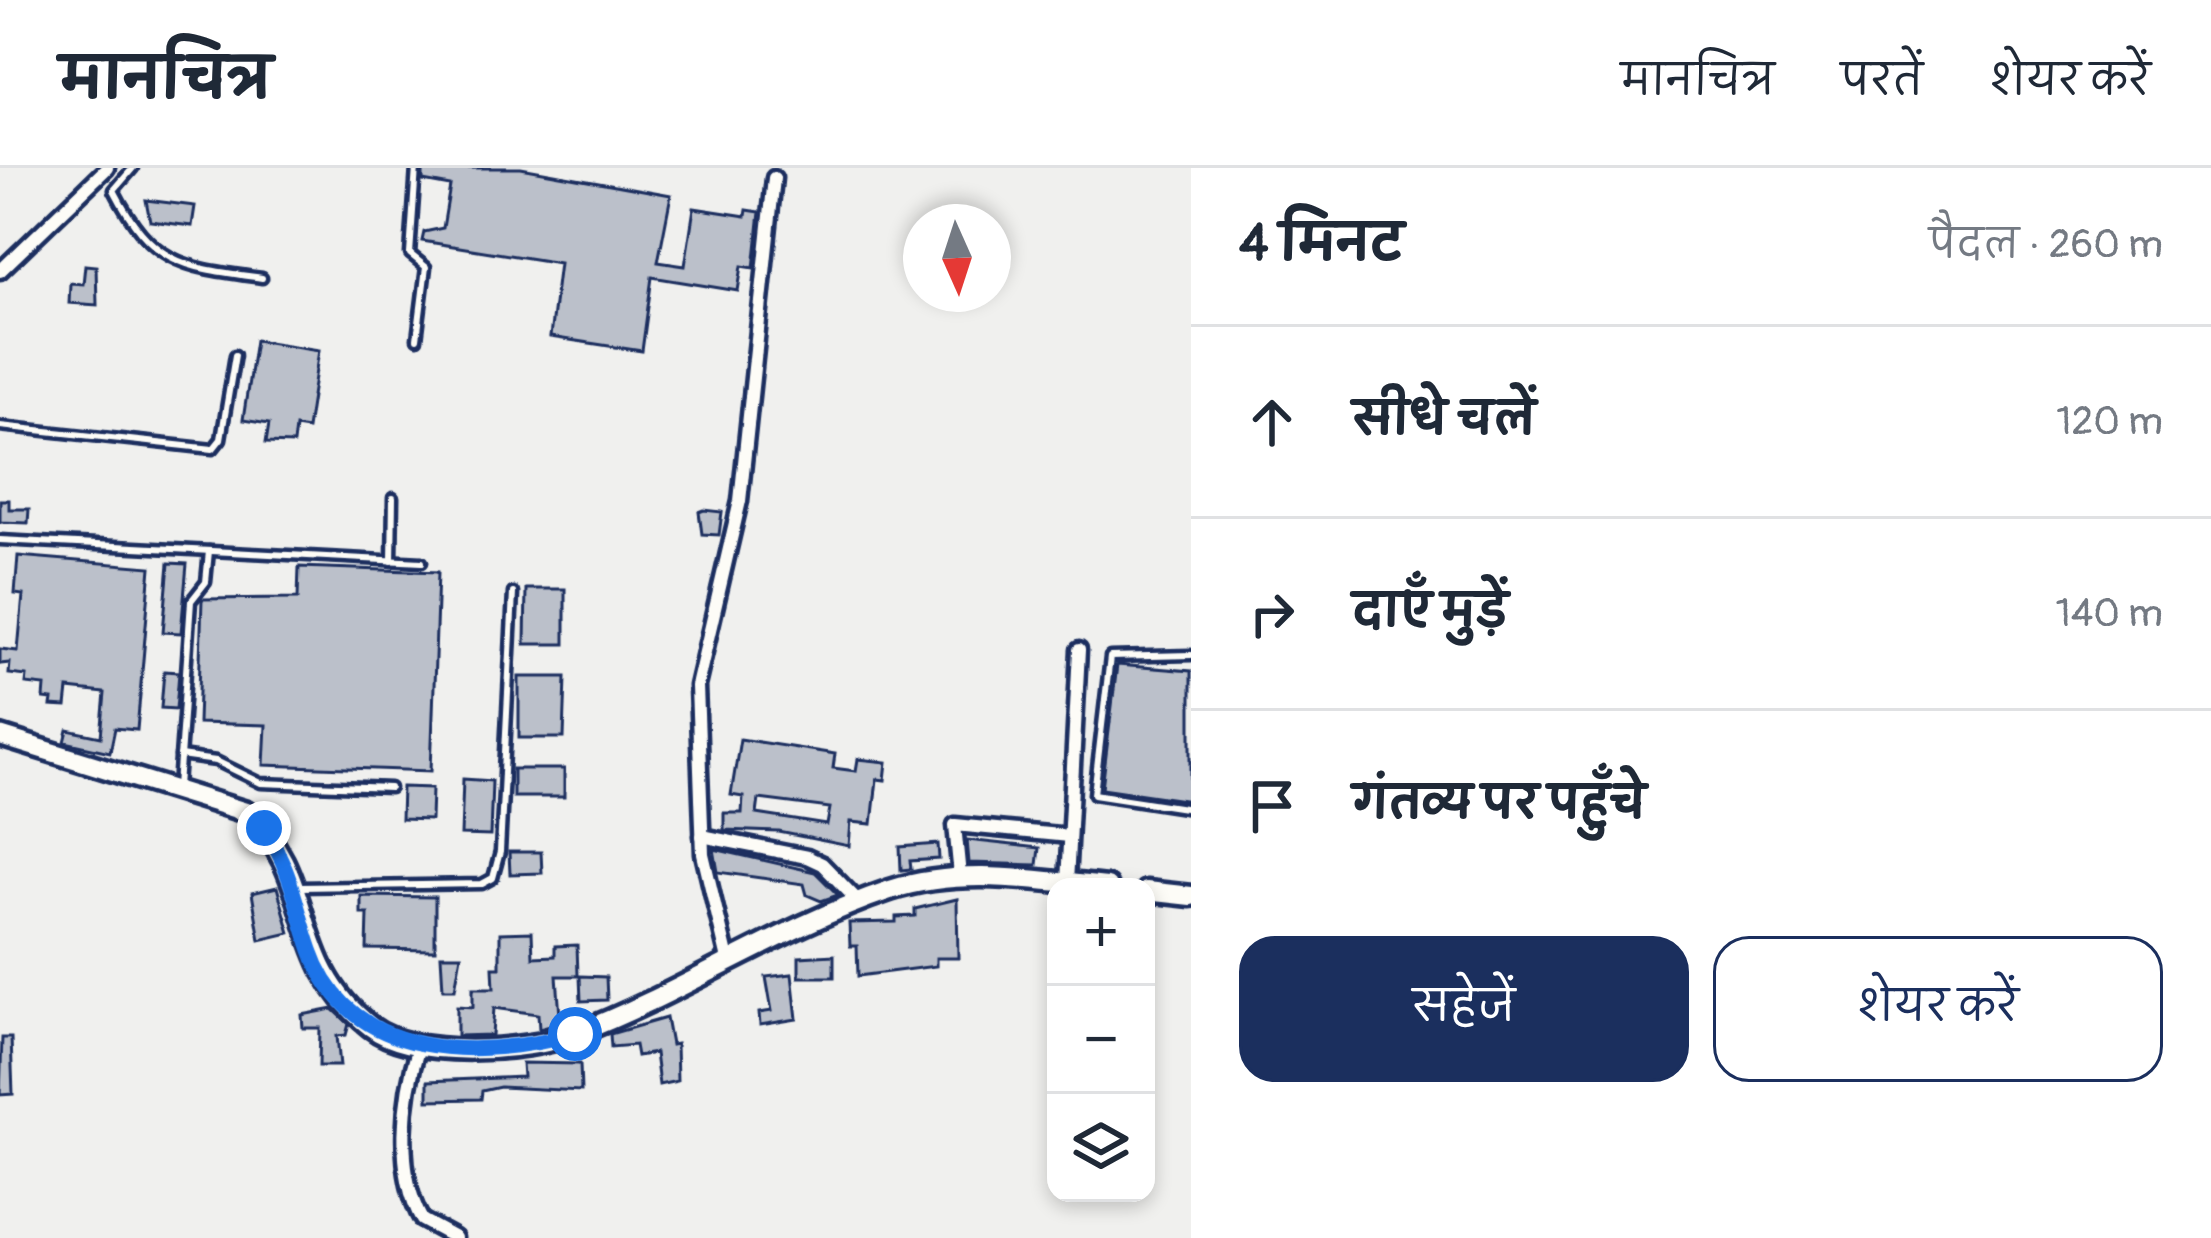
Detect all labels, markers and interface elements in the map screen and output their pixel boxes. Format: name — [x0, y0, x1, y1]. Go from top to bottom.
text: मानचित्र — [60, 45, 272, 116]
text: मानचित्र — [1621, 55, 1775, 107]
text: परतें — [1841, 55, 1923, 107]
text: शेयर करें — [1989, 55, 2151, 107]
north arrow — [903, 204, 1011, 312]
text: 4 मिनट — [1239, 212, 1403, 276]
text: पैदल · 260 m — [1929, 220, 2163, 269]
icon: ahead — [1239, 389, 1305, 455]
text: सीधे चलें — [1353, 392, 1535, 448]
text: 120 m — [2056, 397, 2163, 446]
icon: right — [1239, 581, 1305, 647]
text: दाएँ मुड़ें — [1353, 584, 1508, 640]
text: 140 m — [2055, 589, 2163, 638]
icon: arrive — [1239, 773, 1305, 839]
text: गंतव्य पर पहुँचे — [1353, 776, 1646, 832]
route end — [237, 801, 291, 855]
map controls — [1047, 878, 1155, 1202]
button: + — [1047, 878, 1155, 986]
button: सहेजें — [1239, 936, 1689, 1082]
button: शेयर करें — [1713, 936, 2163, 1082]
button: − — [1047, 986, 1155, 1094]
route start — [548, 1007, 602, 1061]
button: layers — [1047, 1094, 1155, 1202]

